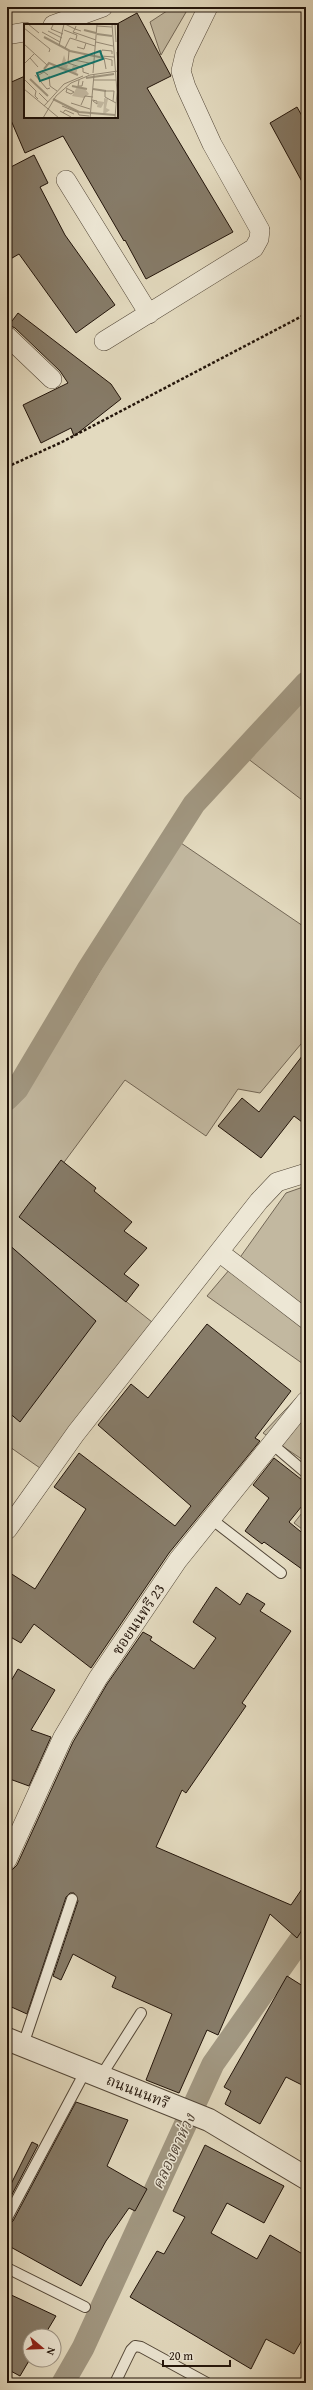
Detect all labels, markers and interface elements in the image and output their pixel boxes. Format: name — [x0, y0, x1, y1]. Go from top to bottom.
inset map — [24, 24, 118, 118]
street label: ซอยนนทรี 23 — [106, 1579, 170, 1659]
street label: ถนนนนทรี — [103, 2069, 173, 2113]
water label: คลองตาห่วง — [145, 2108, 202, 2193]
north arrow — [22, 2328, 62, 2368]
scale bar — [163, 2342, 230, 2368]
text: N — [42, 2345, 60, 2358]
text: 20 m — [169, 2347, 193, 2364]

